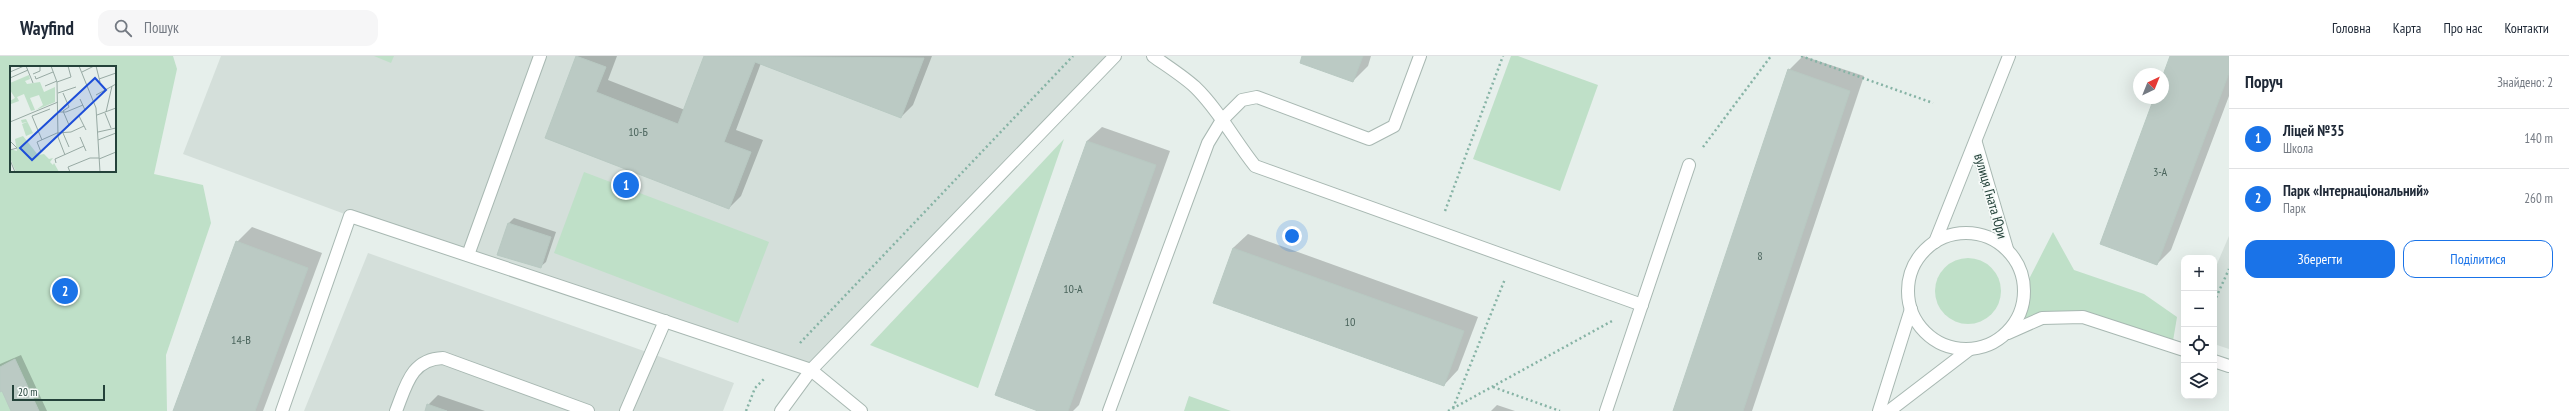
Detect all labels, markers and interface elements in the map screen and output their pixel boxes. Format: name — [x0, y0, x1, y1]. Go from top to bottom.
search box — [98, 10, 378, 46]
text: Wayfind — [20, 16, 74, 40]
icon: search — [112, 17, 134, 39]
text: Пошук — [144, 18, 179, 37]
text: Головна — [2332, 19, 2371, 37]
text: Карта — [2393, 19, 2421, 37]
text: Про нас — [2443, 19, 2483, 37]
text: Контакти — [2505, 19, 2549, 37]
inset map — [10, 66, 116, 172]
north arrow — [2133, 68, 2169, 104]
text: Поруч — [2245, 71, 2283, 93]
text: Знайдено: 2 — [2497, 74, 2553, 91]
text: Ліцей №35 — [2283, 121, 2345, 140]
house number: 10-Б — [628, 124, 648, 139]
text: 1 — [2255, 130, 2261, 147]
text: 140 m — [2524, 130, 2553, 147]
text: Школа — [2283, 140, 2313, 157]
street label: вулиця Гната Юри — [1970, 151, 2012, 241]
house number: 3-А — [2153, 164, 2167, 179]
pin: 1 — [613, 170, 639, 200]
text: Парк «Інтернаціональний» — [2283, 181, 2429, 200]
text: 2 — [2255, 190, 2261, 207]
text: 260 m — [2524, 190, 2553, 207]
text: Парк — [2283, 200, 2306, 217]
your location — [1282, 226, 1302, 246]
button: Зберегти — [2245, 240, 2395, 278]
button: Поділитися — [2403, 240, 2553, 278]
house number: 8 — [1757, 248, 1763, 263]
map controls — [2181, 255, 2217, 399]
button: + — [2181, 255, 2217, 291]
pin: 2 — [52, 276, 78, 306]
house number: 10-А — [1063, 281, 1083, 296]
button: − — [2181, 291, 2217, 327]
house number: 10 — [1345, 314, 1355, 329]
button: locate — [2181, 327, 2217, 363]
house number: 14-В — [231, 332, 251, 347]
button: layers — [2181, 363, 2217, 399]
scale bar — [12, 383, 105, 402]
text: 20 m — [18, 385, 37, 399]

